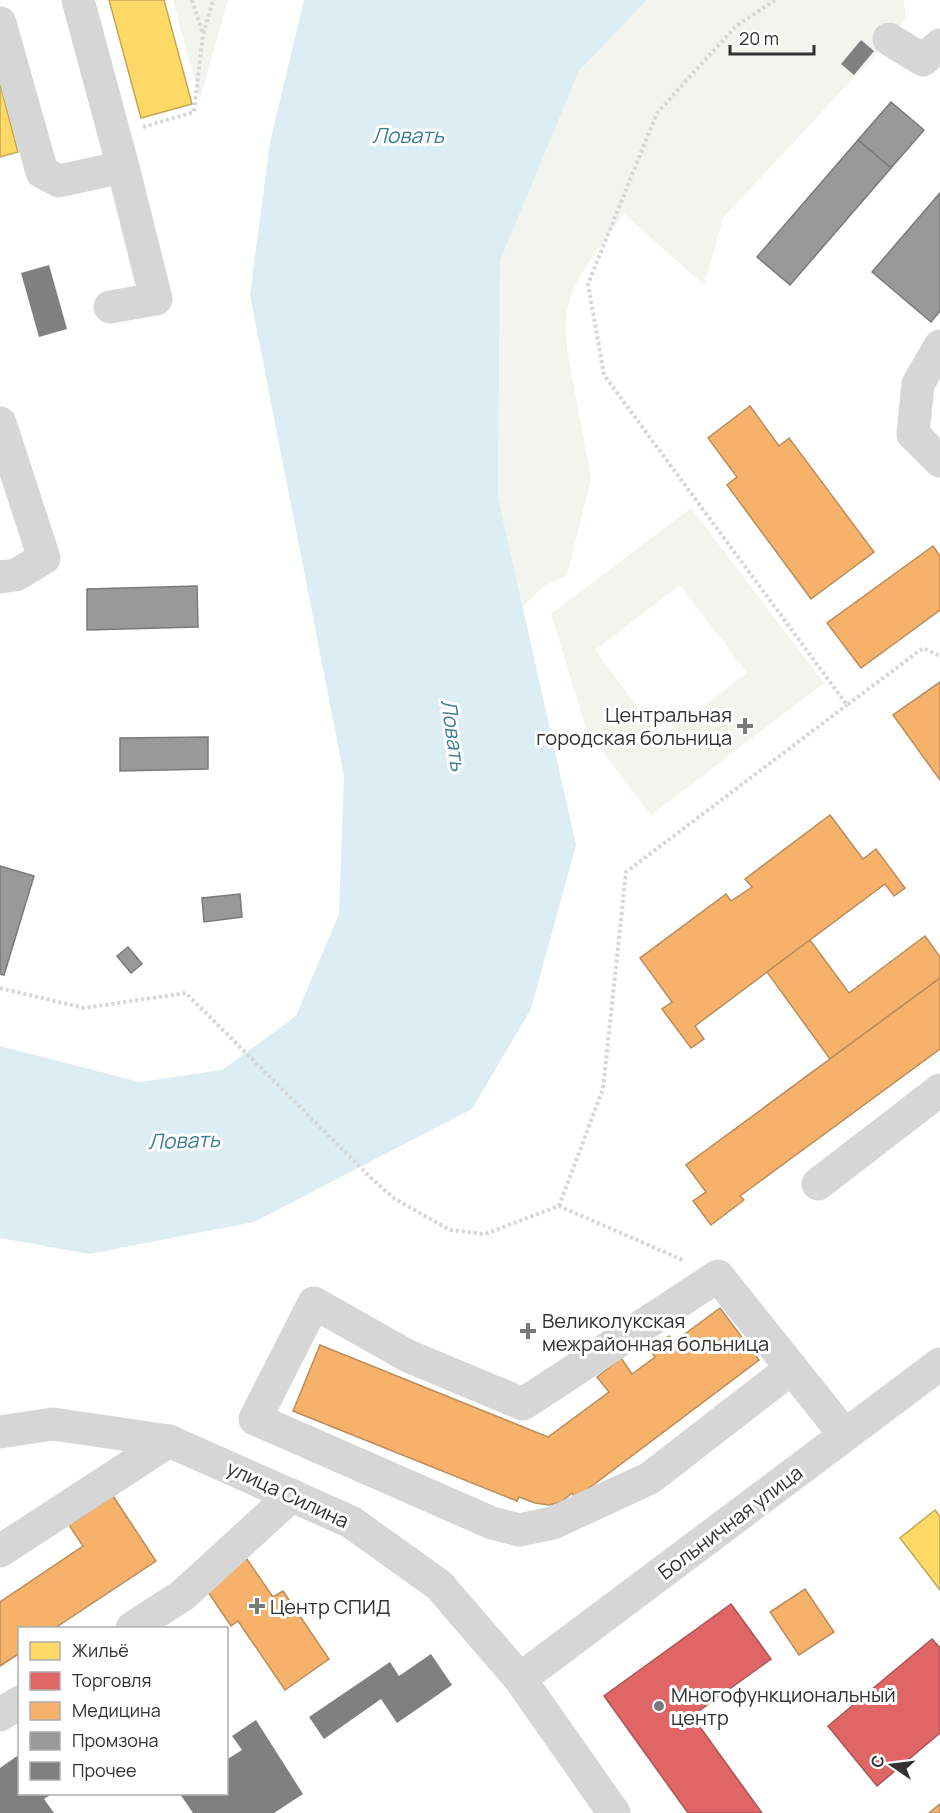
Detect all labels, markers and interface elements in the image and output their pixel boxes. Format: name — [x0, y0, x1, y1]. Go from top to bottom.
scale bar — [730, 18, 814, 56]
text: 20 m — [739, 26, 779, 50]
water label: Ловать — [372, 121, 445, 149]
water label: Ловать — [435, 697, 473, 773]
place label: Центральная городская больница — [536, 701, 732, 751]
marker: Центральная городская больница — [736, 717, 754, 735]
water label: Ловать — [148, 1125, 221, 1155]
place label: Великолукская межрайонная больница — [542, 1307, 769, 1357]
marker: Великолукская межрайонная больница — [519, 1322, 537, 1340]
street label: улица Силина — [222, 1454, 354, 1534]
street label: Больничная улица — [652, 1459, 808, 1585]
place label: Центр СПИД — [270, 1593, 390, 1620]
marker: Центр СПИД — [248, 1597, 266, 1615]
legend — [18, 1627, 228, 1795]
text: Жильё — [72, 1638, 129, 1662]
text: Торговля — [72, 1668, 151, 1692]
place label: Многофункциональный центр — [671, 1681, 896, 1731]
text: Медицина — [72, 1698, 161, 1722]
marker: Многофункциональный центр — [652, 1699, 666, 1713]
text: Промзона — [72, 1728, 159, 1752]
north arrow — [862, 1735, 922, 1795]
text: С — [865, 1753, 890, 1770]
text: Прочее — [72, 1758, 137, 1782]

